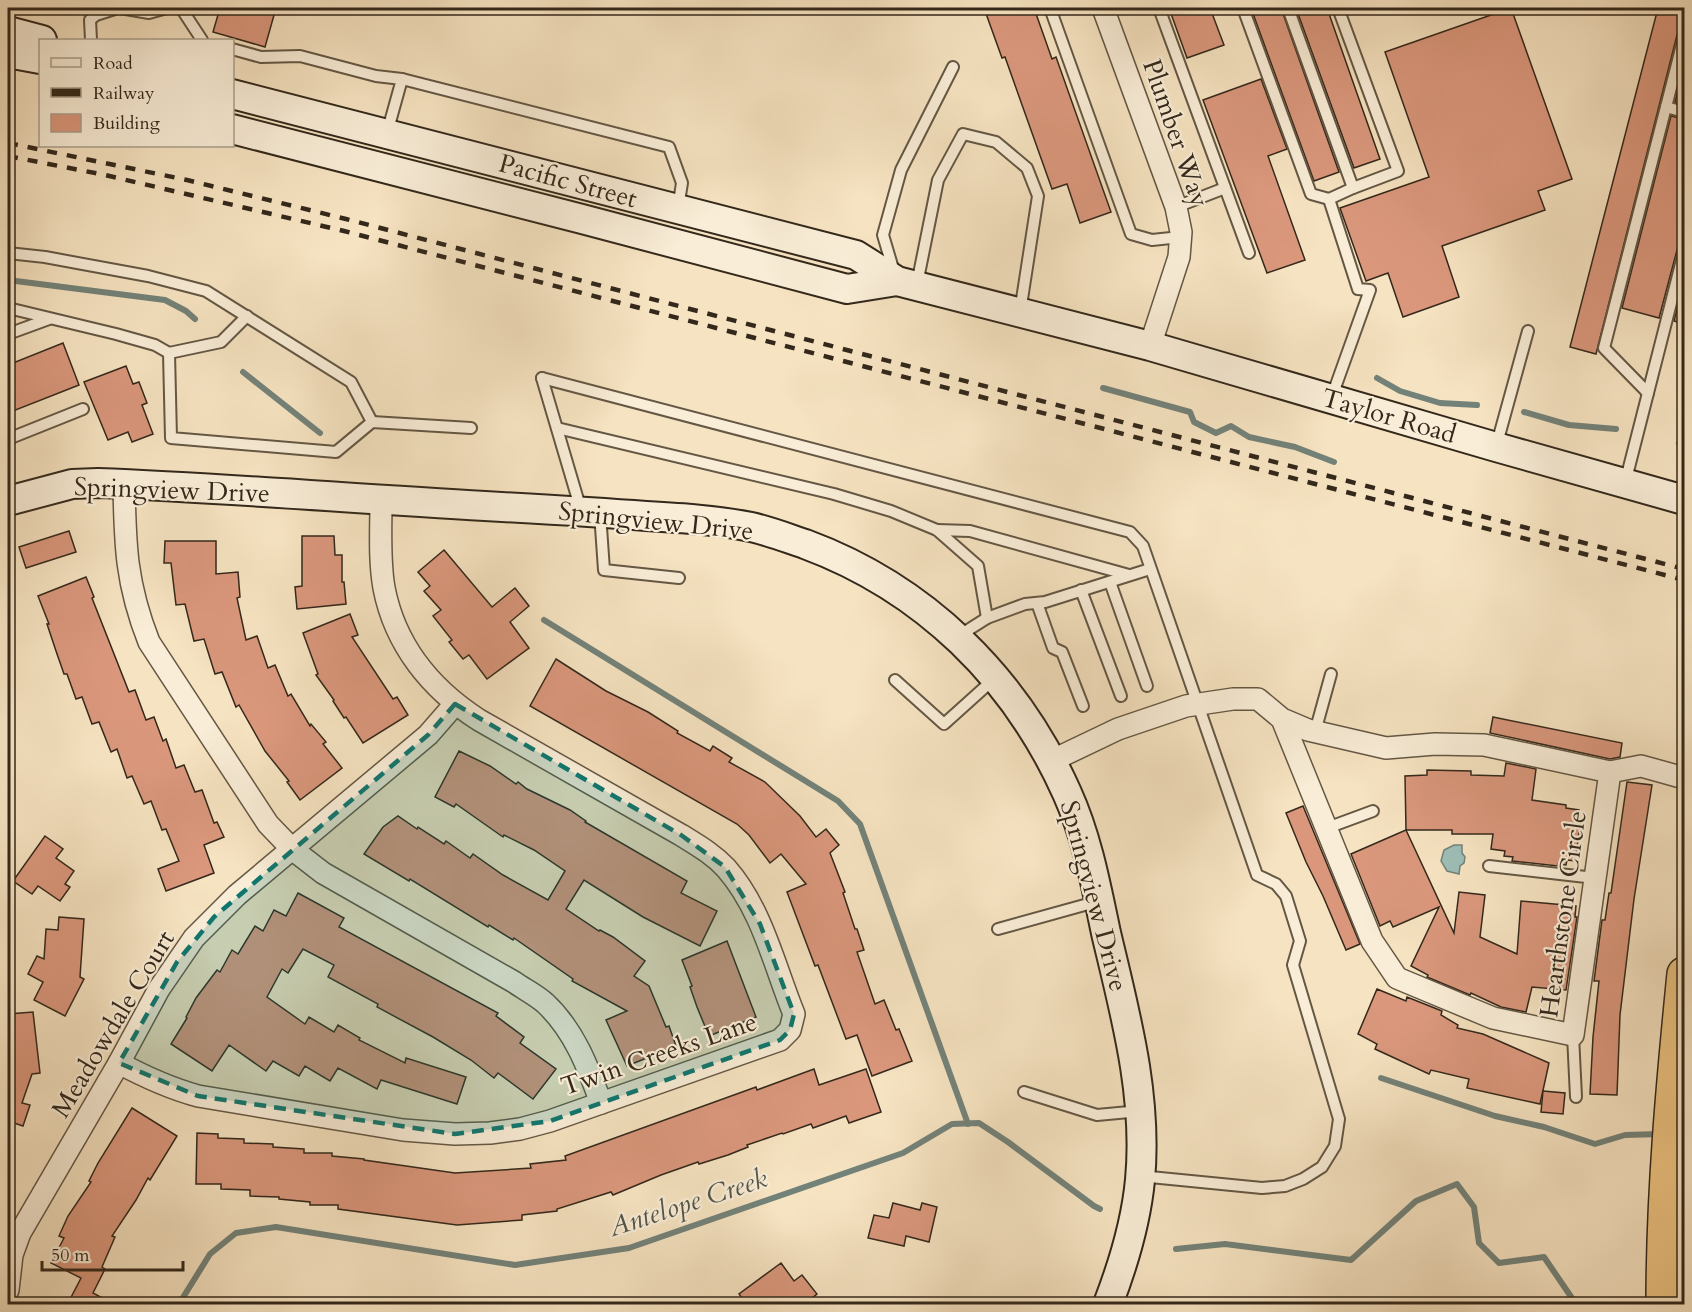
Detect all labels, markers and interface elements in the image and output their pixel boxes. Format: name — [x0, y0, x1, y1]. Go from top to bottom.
legend — [39, 39, 234, 147]
text: Road — [93, 51, 133, 76]
street label: Plumber Way — [1134, 54, 1218, 212]
text: Railway — [93, 81, 155, 106]
text: Building — [93, 111, 161, 136]
street label: Pacific Street — [495, 146, 641, 216]
street label: Taylor Road — [1318, 380, 1460, 452]
street label: Springview Drive — [73, 469, 271, 511]
street label: Springview Drive — [557, 493, 755, 549]
street label: Springview Drive — [1052, 797, 1136, 995]
street label: Hearthstone Circle — [1531, 808, 1595, 1020]
street label: Meadowdale Court — [43, 924, 183, 1124]
street label: Twin Creeks Lane — [556, 1004, 762, 1104]
water label: Antelope Creek — [603, 1160, 773, 1246]
scale bar — [42, 1234, 183, 1272]
text: 50 m — [51, 1243, 90, 1268]

